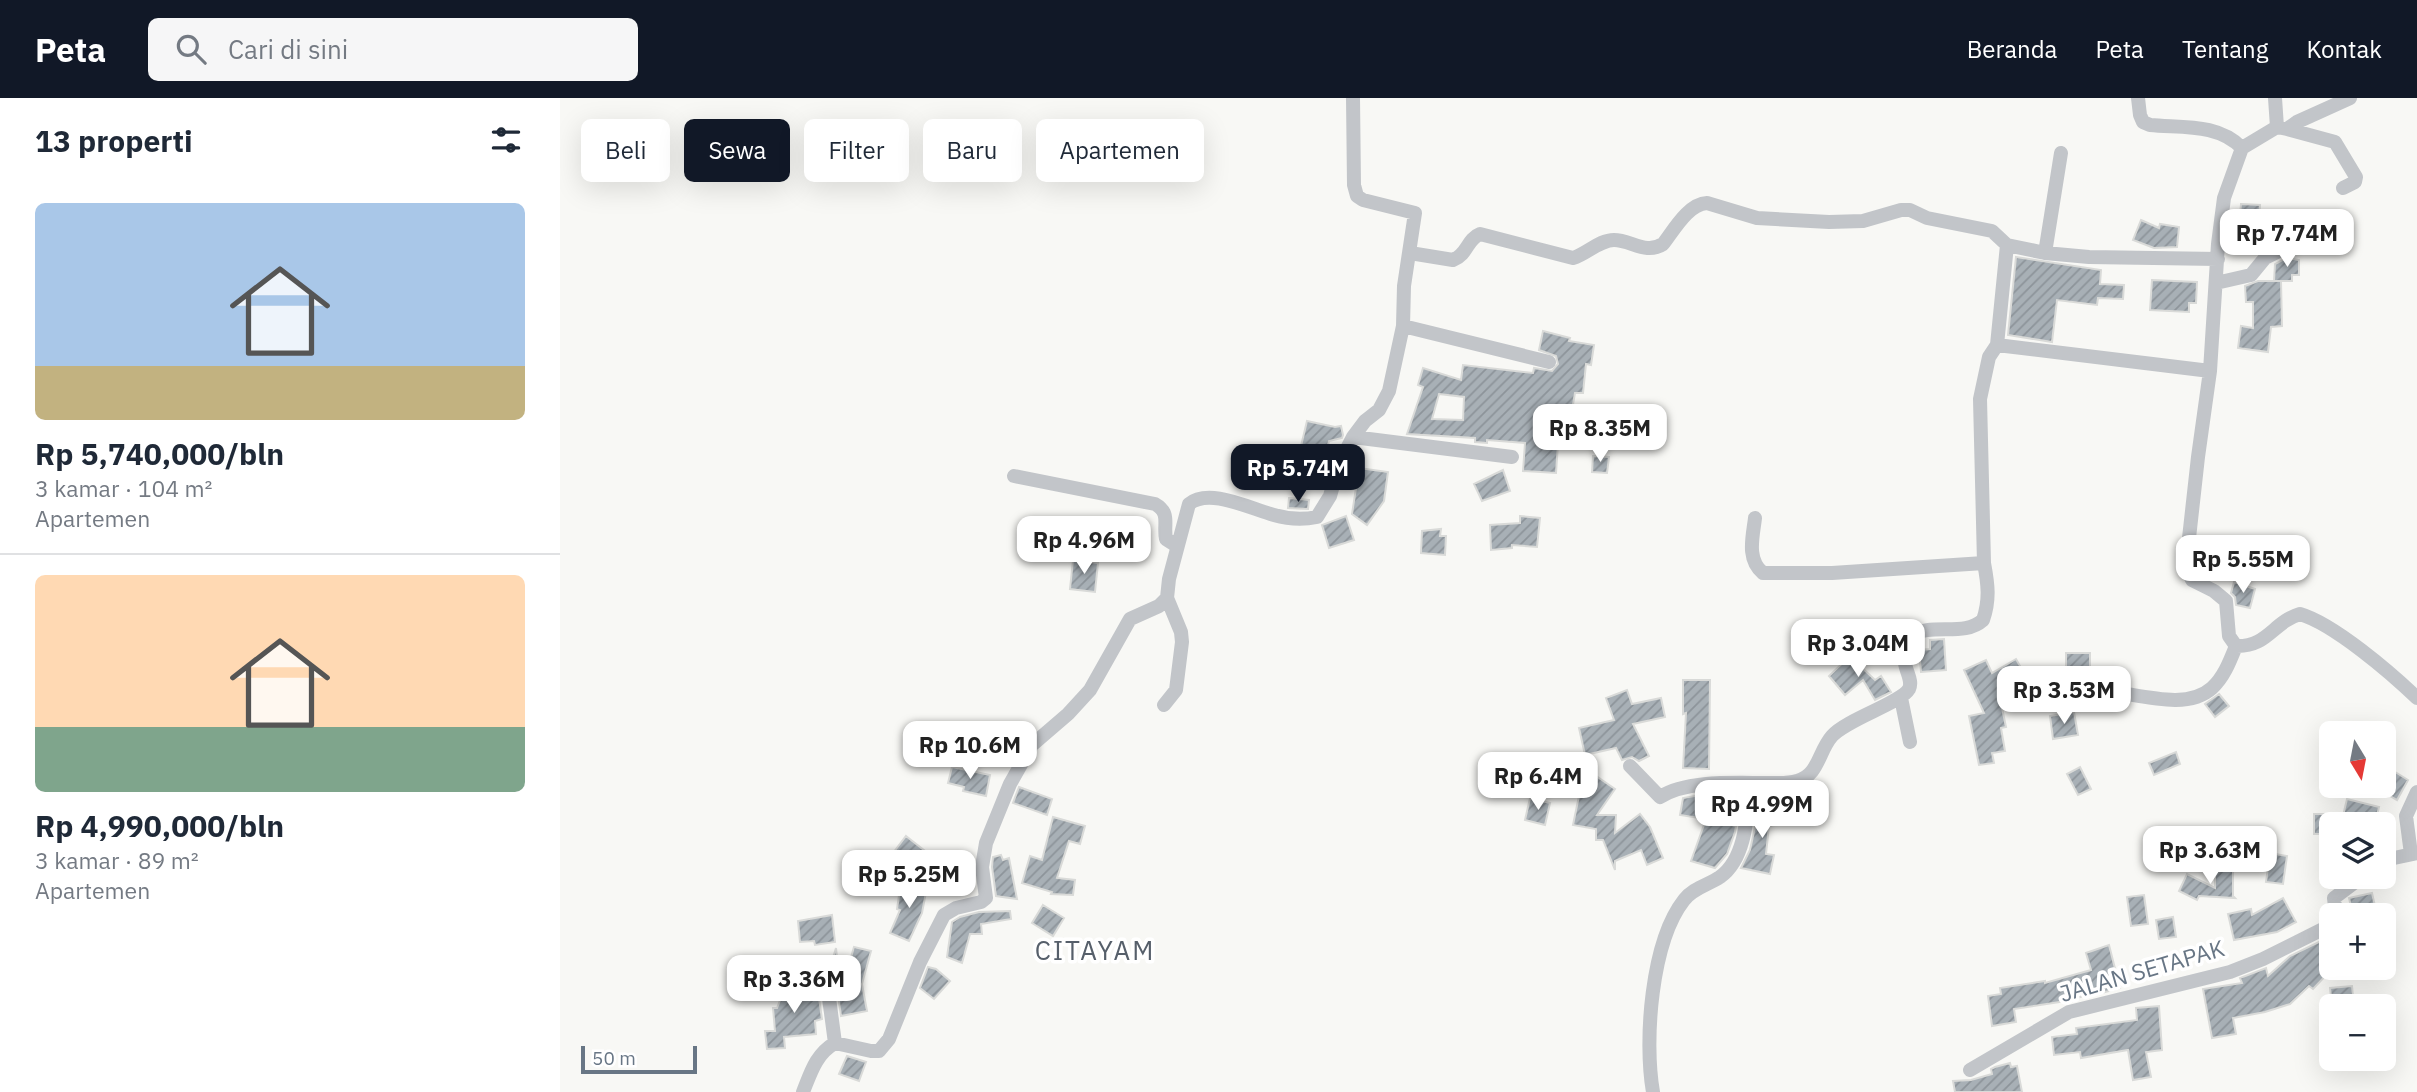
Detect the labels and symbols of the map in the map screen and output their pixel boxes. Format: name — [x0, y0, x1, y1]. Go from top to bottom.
pin: Rp 7.74M — [2215, 209, 2359, 269]
pin: Rp 8.35M — [1528, 404, 1672, 464]
pin: Rp 5.74M — [1226, 444, 1370, 504]
pin: Rp 4.96M — [1012, 517, 1156, 576]
pin: Rp 5.55M — [2171, 536, 2315, 595]
pin: Rp 3.04M — [1786, 620, 1930, 679]
pin: Rp 3.53M — [1992, 666, 2136, 726]
north arrow — [2319, 721, 2396, 798]
pin: Rp 10.6M — [898, 722, 1042, 781]
pin: Rp 6.4M — [1473, 752, 1603, 812]
pin: Rp 4.99M — [1690, 780, 1834, 840]
pin: Rp 3.63M — [2138, 826, 2282, 886]
pin: Rp 5.25M — [837, 850, 981, 910]
street label: JALAN SETAPAK — [2056, 932, 2228, 1008]
district label: CITAYAM — [1035, 933, 1155, 967]
pin: Rp 3.36M — [722, 956, 866, 1015]
scale bar — [581, 1043, 696, 1075]

